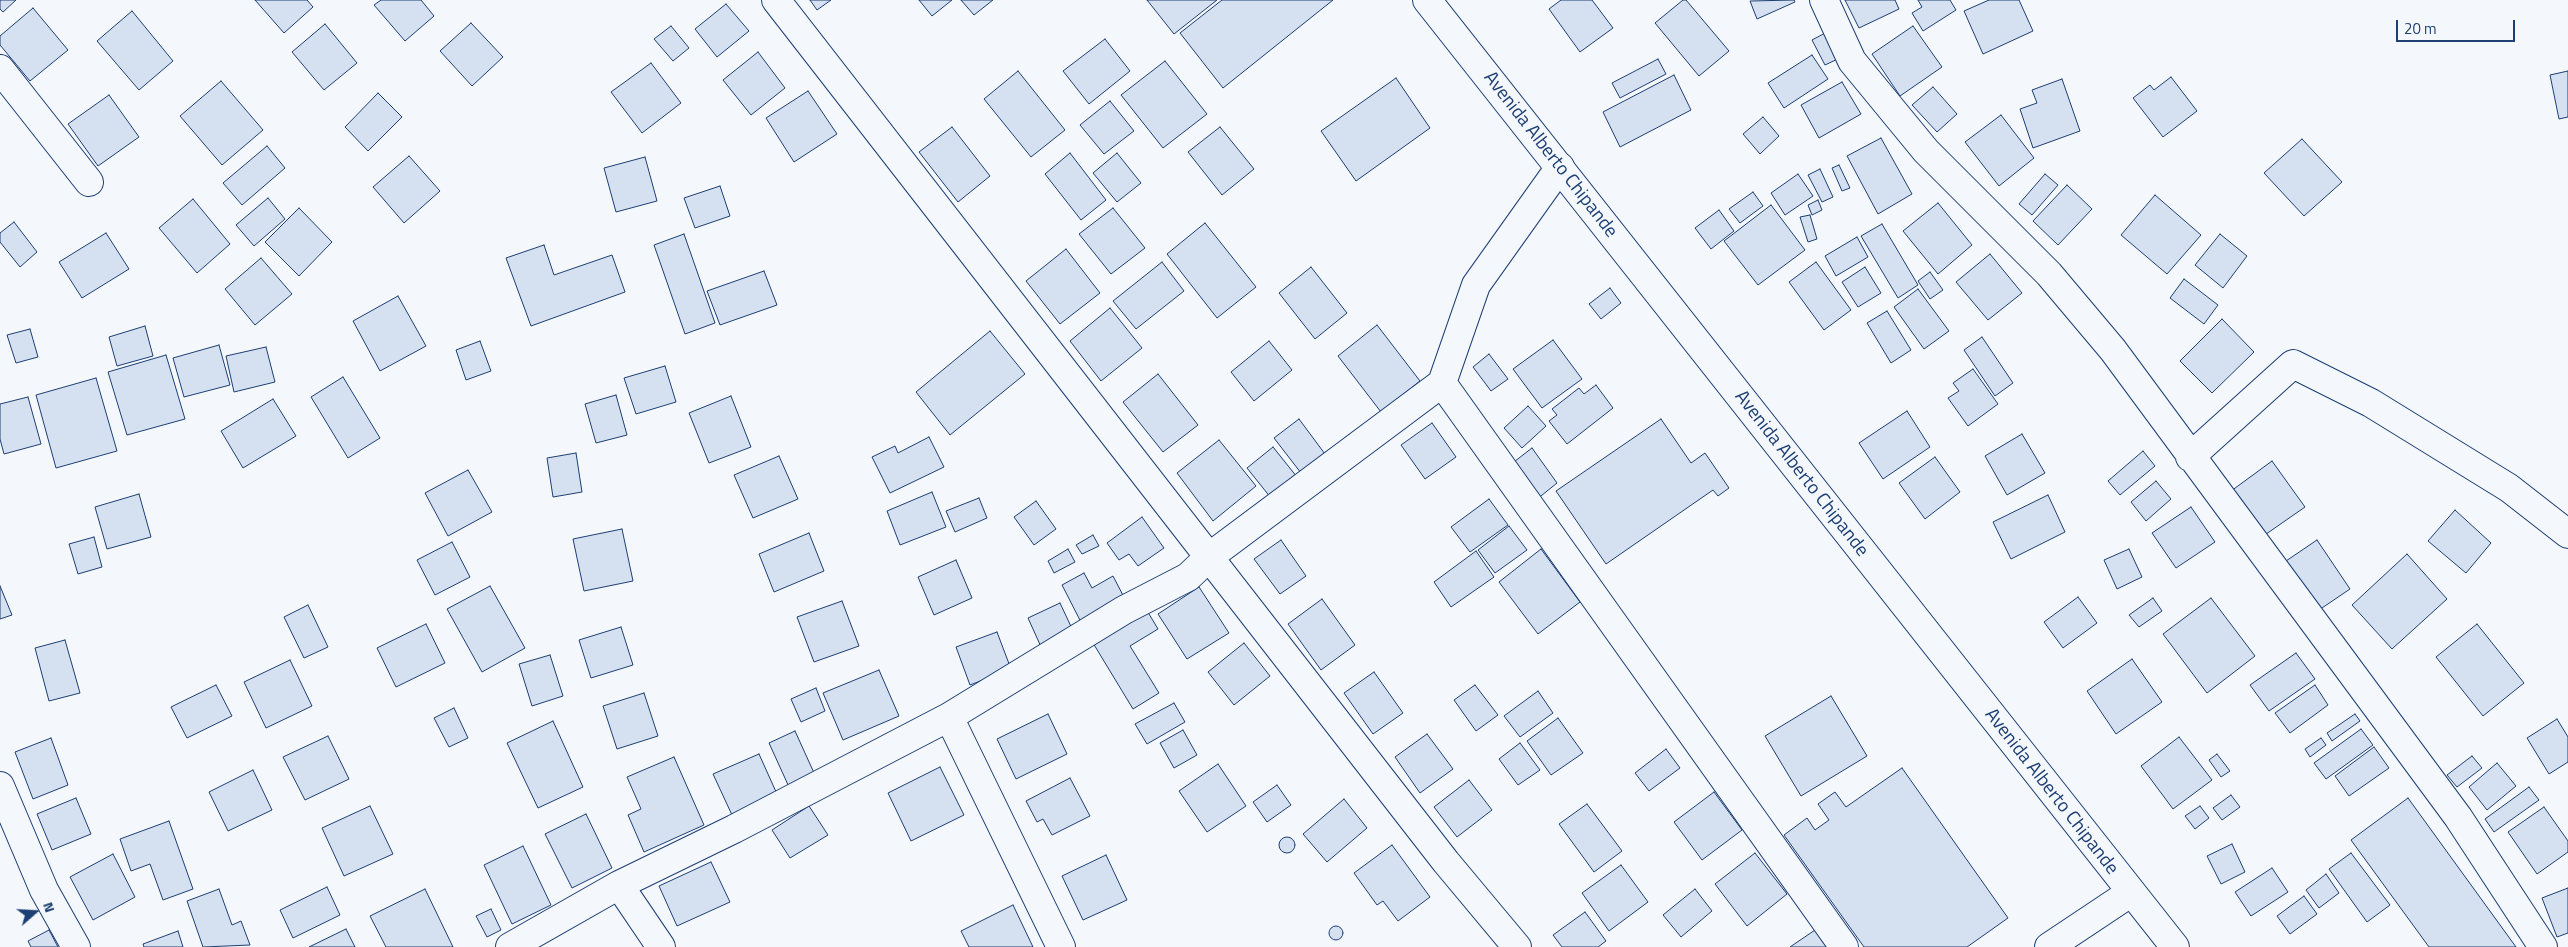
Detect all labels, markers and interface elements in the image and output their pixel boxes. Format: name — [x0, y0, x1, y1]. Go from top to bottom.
scale bar — [2398, 10, 2517, 42]
text: 20 m — [2404, 17, 2437, 40]
street label: Avenida Alberto Chipande — [1478, 67, 1622, 243]
street label: Avenida Alberto Chipande — [1729, 386, 1873, 562]
street label: Avenida Alberto Chipande — [1979, 704, 2123, 880]
north arrow — [10, 887, 60, 937]
text: N — [38, 899, 61, 915]

